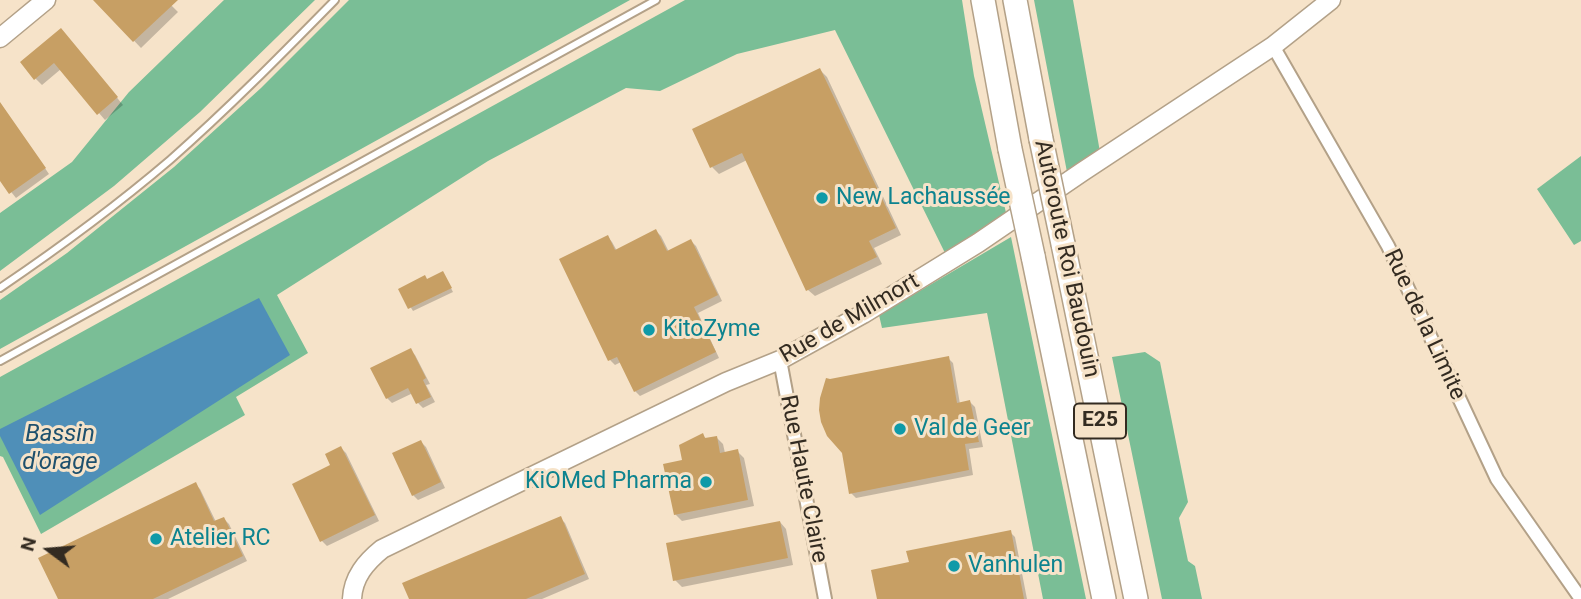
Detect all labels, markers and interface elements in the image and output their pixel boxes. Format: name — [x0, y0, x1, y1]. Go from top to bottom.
street label: Autoroute Roi Baudouin — [1027, 138, 1105, 380]
place label: New Lachaussée — [836, 184, 1011, 212]
marker: New Lachaussée — [814, 190, 830, 206]
street label: Rue de la Limite — [1377, 245, 1471, 405]
street label: Rue de Milmort — [776, 268, 924, 370]
place label: KitoZyme — [663, 316, 760, 344]
marker: KitoZyme — [641, 322, 657, 338]
street label: Rue Haute Claire — [773, 393, 833, 565]
road number: E25 — [1074, 404, 1126, 438]
place label: Val de Geer — [914, 415, 1031, 443]
water label: Bassin d'orage — [22, 421, 98, 477]
marker: Val de Geer — [892, 421, 908, 437]
place label: KiOMed Pharma — [525, 468, 692, 496]
marker: KiOMed Pharma — [698, 474, 714, 490]
north arrow — [14, 515, 84, 585]
place label: Atelier RC — [170, 525, 271, 553]
marker: Atelier RC — [148, 531, 164, 547]
text: N — [15, 534, 41, 554]
place label: Vanhulen — [968, 552, 1063, 580]
marker: Vanhulen — [946, 558, 962, 574]

